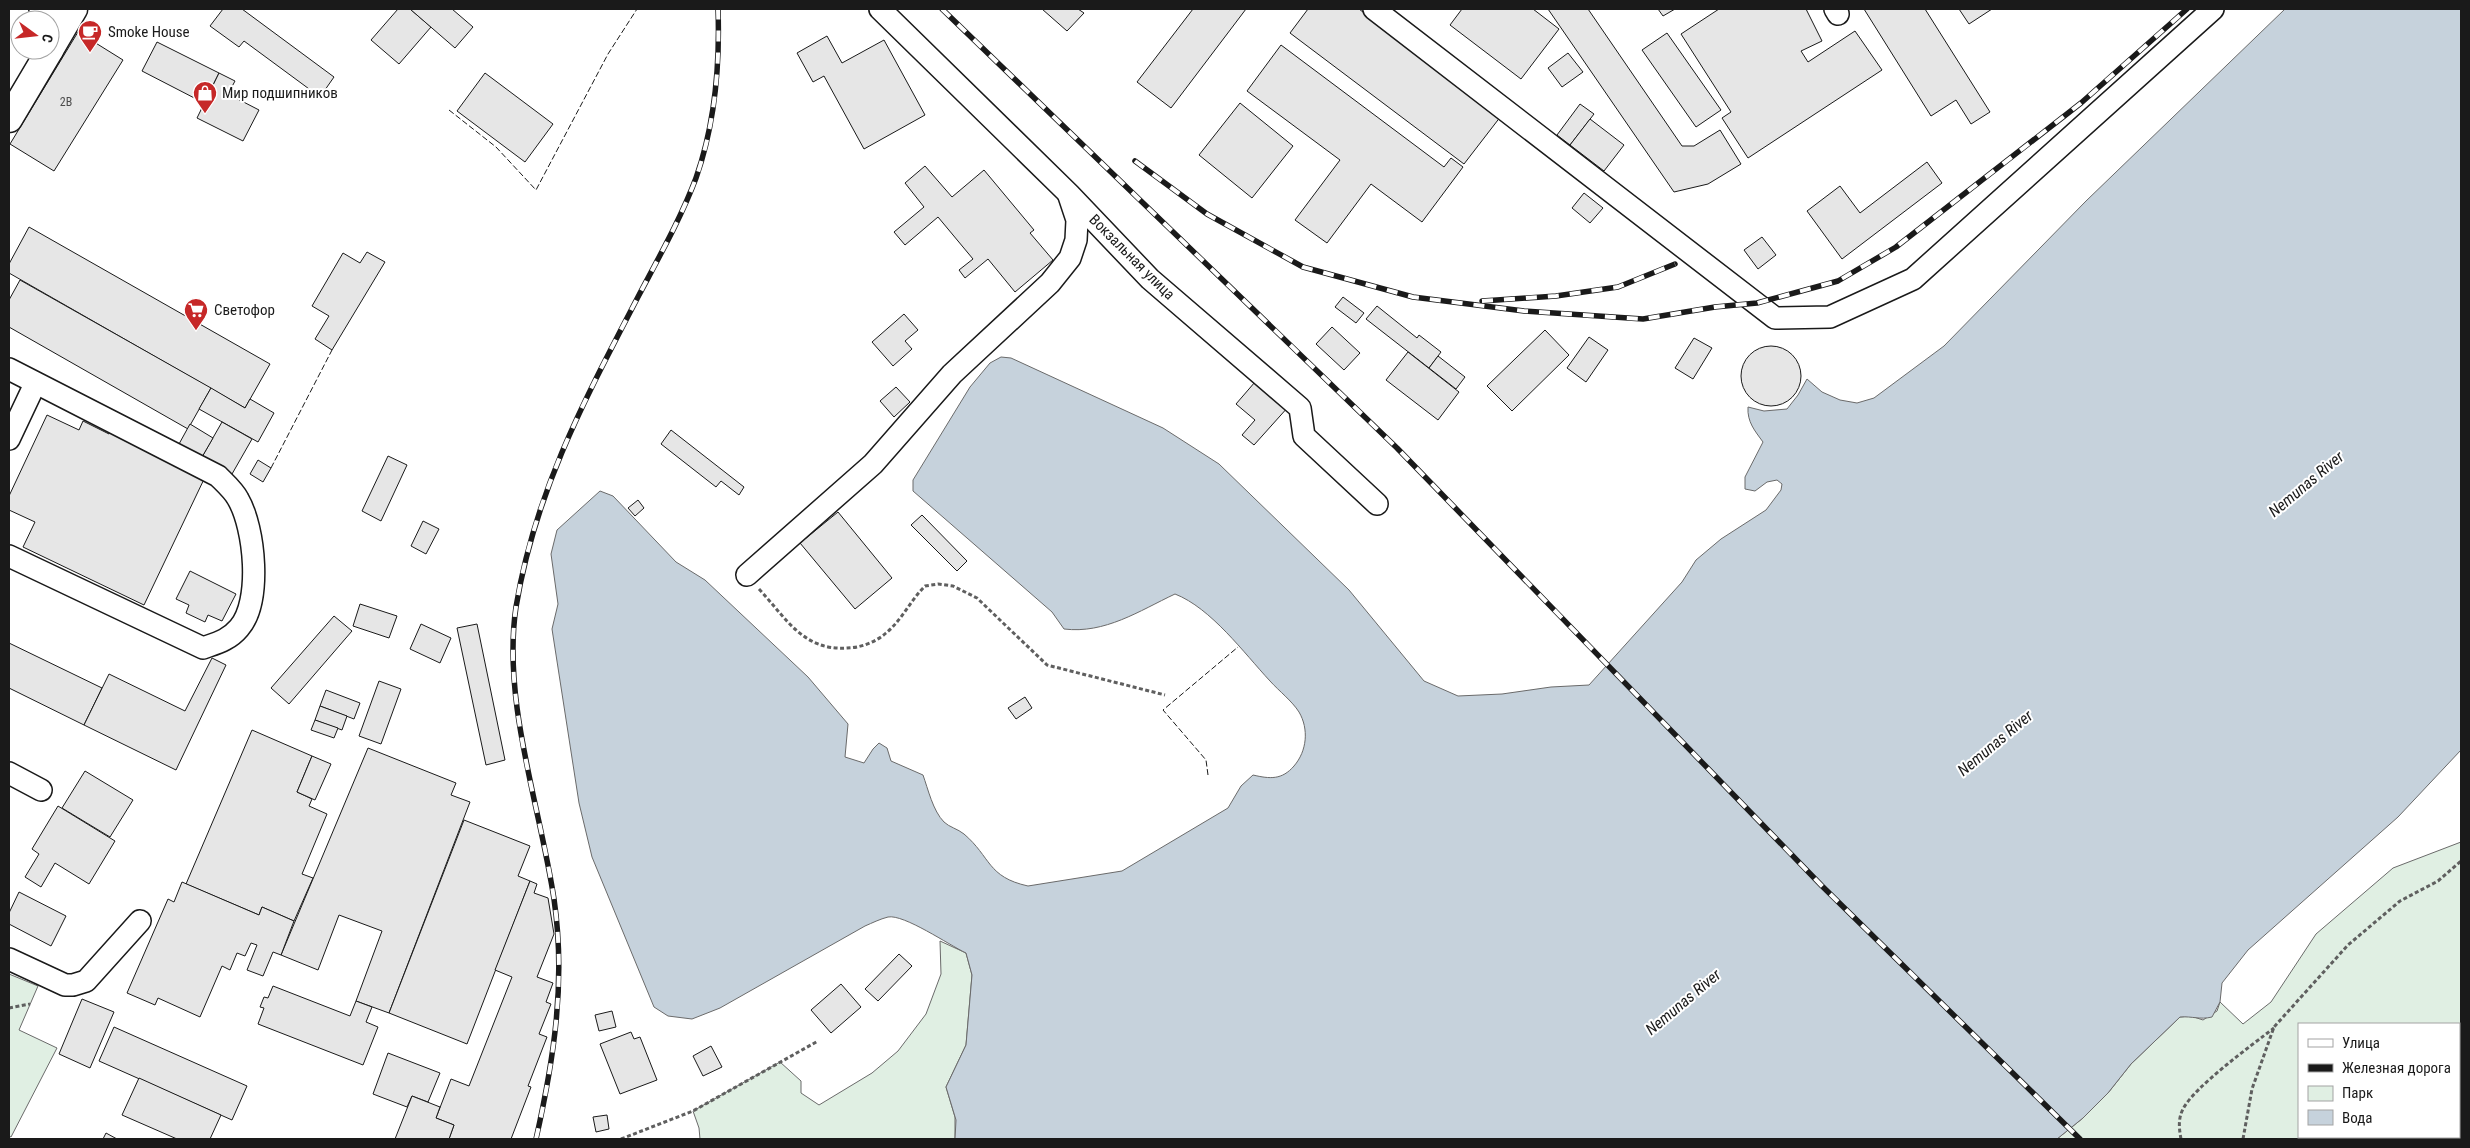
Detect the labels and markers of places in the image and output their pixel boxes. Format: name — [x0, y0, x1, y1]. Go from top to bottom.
cafe icon: Smoke House — [77, 19, 103, 53]
place label: Smoke House — [108, 23, 190, 41]
shop icon: Мир подшипников — [192, 80, 218, 114]
place label: Мир подшипников — [222, 84, 338, 102]
supermarket icon: Светофор — [183, 297, 209, 331]
place label: Светофор — [214, 301, 275, 319]

